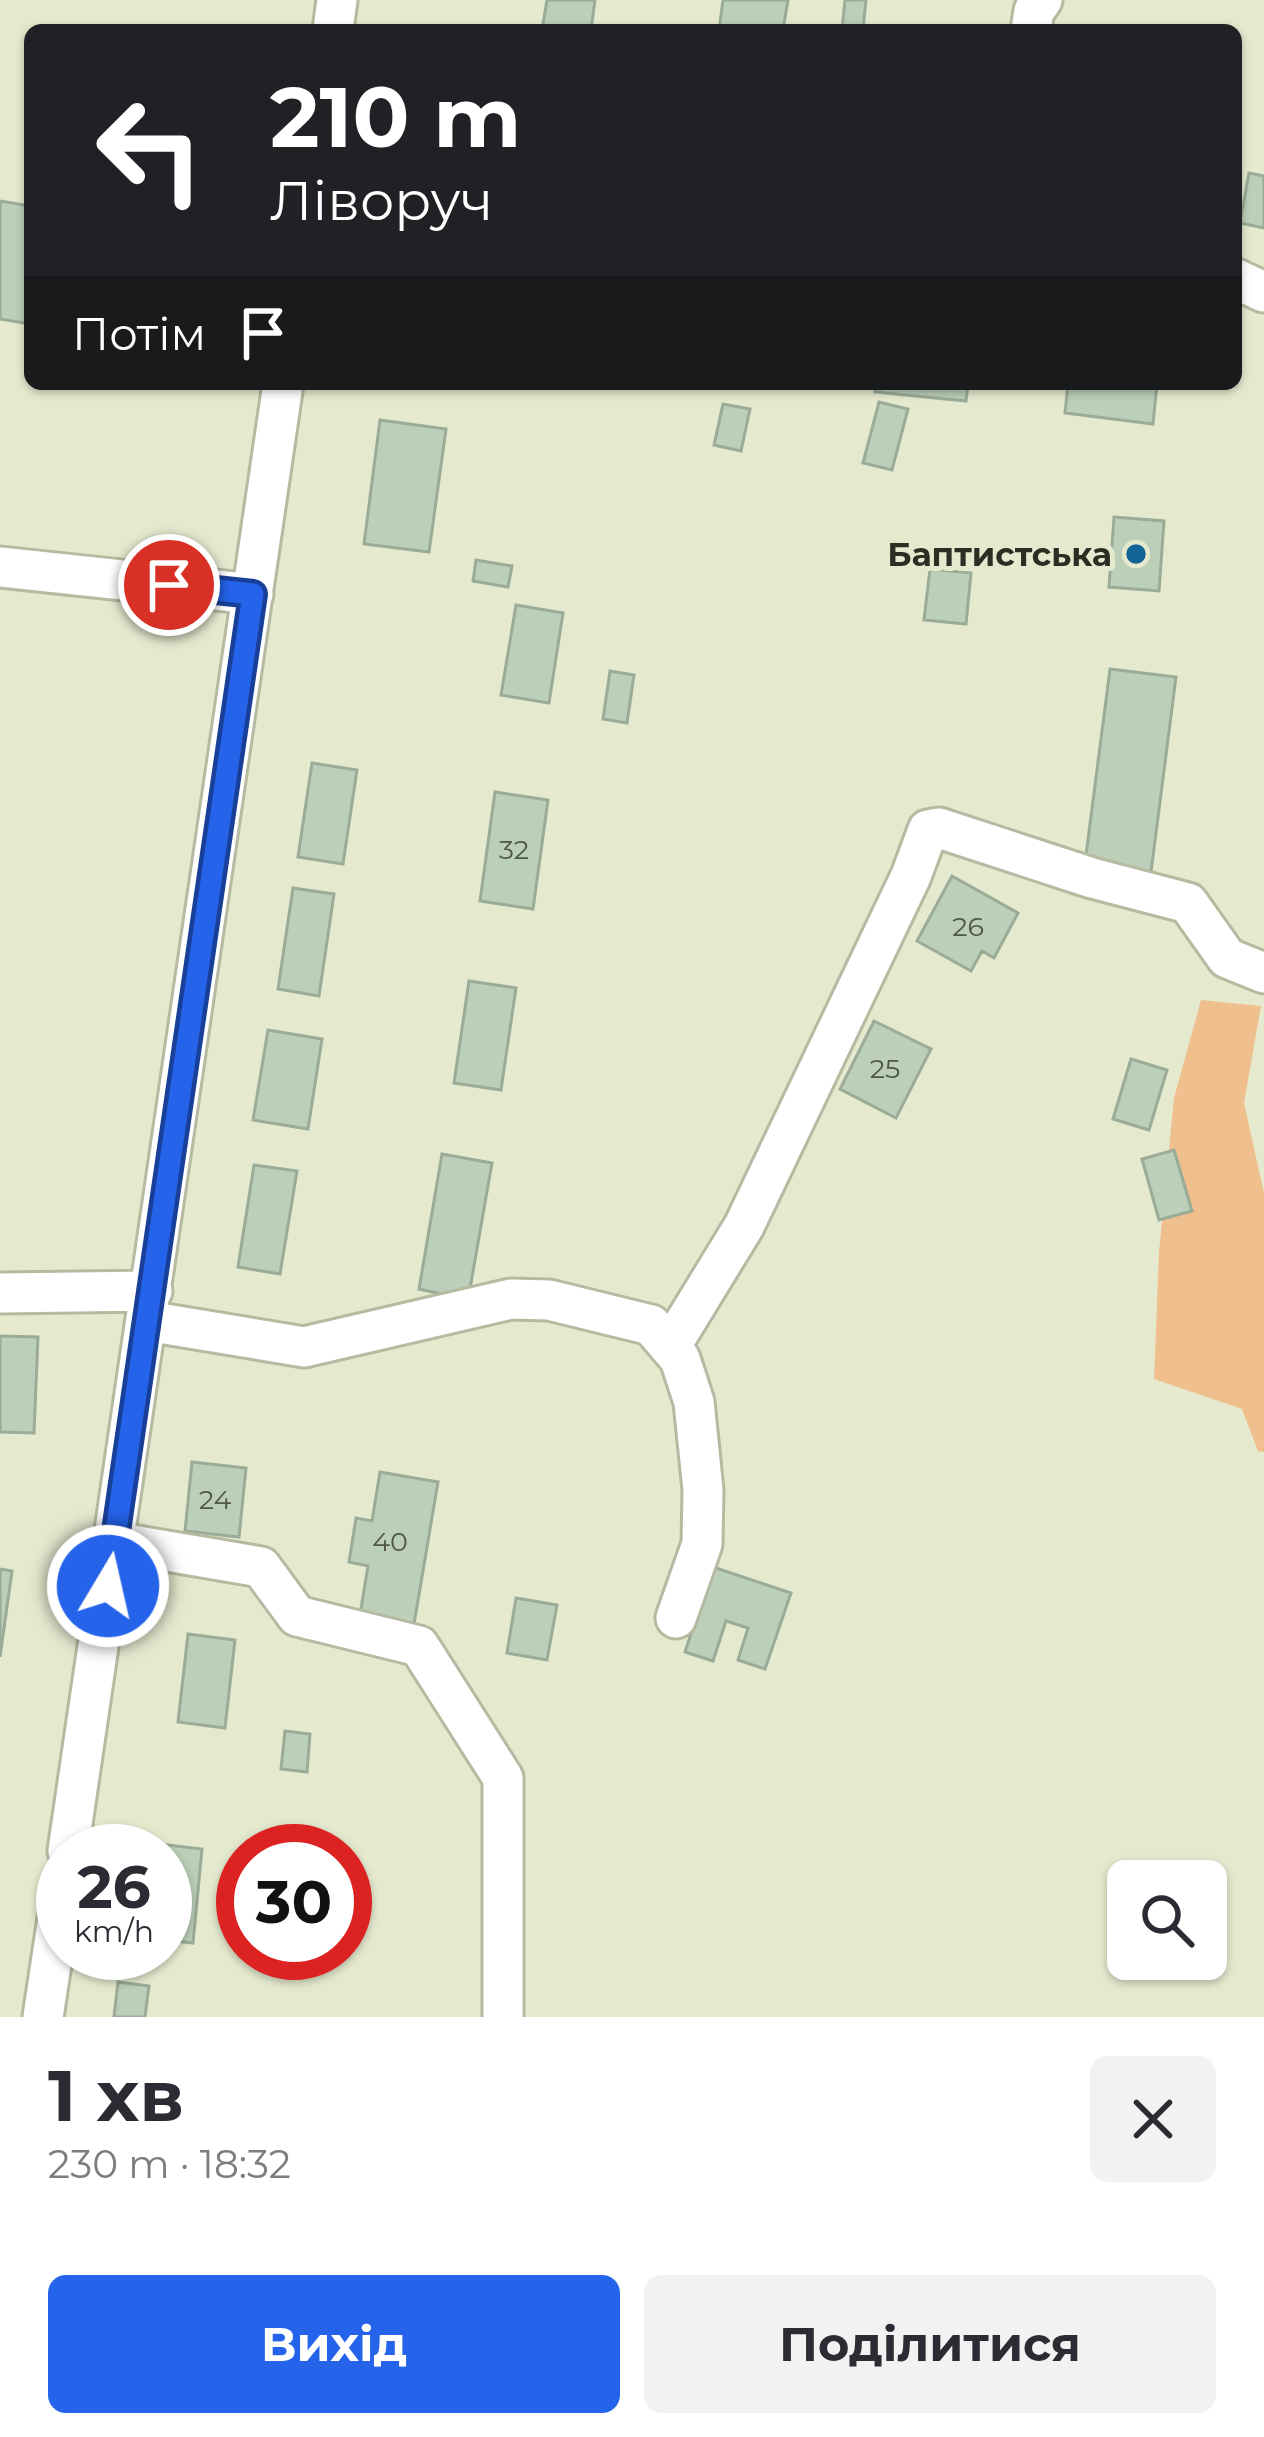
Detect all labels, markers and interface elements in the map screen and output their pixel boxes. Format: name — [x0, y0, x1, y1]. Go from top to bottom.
text: 210 m — [270, 66, 521, 168]
icon: left — [72, 72, 228, 228]
text: Ліворуч — [270, 168, 493, 234]
icon: arrive — [230, 300, 296, 366]
text: Потім — [72, 306, 206, 361]
pin — [118, 534, 220, 636]
place label: Баптистська — [887, 534, 1112, 574]
marker: Баптистська — [1123, 541, 1149, 567]
icon: arrive — [136, 552, 202, 618]
house number: 32 — [499, 833, 529, 866]
house number: 26 — [952, 910, 984, 943]
house number: 25 — [870, 1052, 900, 1085]
house number: 24 — [199, 1483, 231, 1516]
position arrow — [45, 1523, 171, 1649]
house number: 40 — [372, 1525, 408, 1558]
speed limit sign: 30 — [216, 1824, 372, 1980]
text: 26 — [77, 1850, 151, 1923]
map controls — [1107, 1860, 1227, 1980]
button: search — [1107, 1860, 1227, 1980]
text: km/h — [74, 1913, 154, 1950]
text: 1 хв — [48, 2051, 184, 2139]
button: close — [1090, 2056, 1216, 2182]
text: 230 m · 18:32 — [48, 2140, 291, 2188]
button: Вихід — [48, 2275, 620, 2413]
button: Поділитися — [644, 2275, 1216, 2413]

